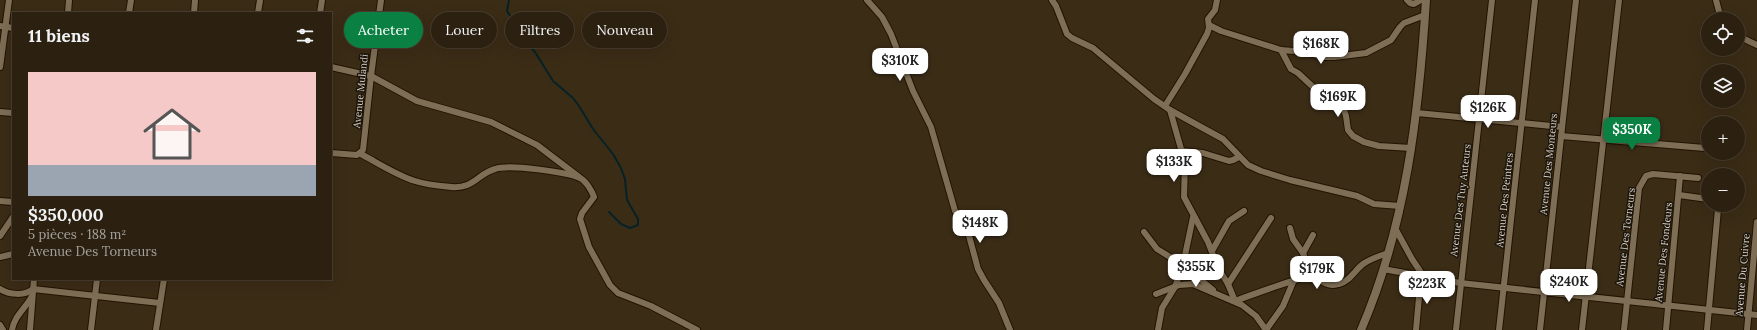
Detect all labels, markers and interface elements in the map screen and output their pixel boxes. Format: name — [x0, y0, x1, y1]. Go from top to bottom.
chip: Acheter — [344, 12, 423, 48]
chip: Louer — [431, 12, 497, 48]
chip: Filtres — [505, 12, 574, 48]
chip: Nouveau — [582, 12, 667, 48]
map controls — [1701, 12, 1745, 212]
button: locate — [1701, 12, 1745, 56]
text: 11 biens — [28, 25, 90, 47]
icon: filters — [294, 25, 316, 47]
pin: $168K — [1293, 31, 1349, 65]
text: $168K — [1302, 35, 1340, 52]
pin: $310K — [872, 48, 928, 82]
text: $310K — [881, 52, 919, 69]
street label: Avenue Mulandi — [350, 53, 371, 130]
button: layers — [1701, 64, 1745, 108]
pin: $169K — [1310, 84, 1366, 118]
text: $169K — [1319, 88, 1357, 105]
pin: $126K — [1460, 95, 1516, 129]
icon: home — [136, 98, 208, 170]
text: $126K — [1470, 99, 1506, 116]
street label: Avenue Des Monteurs — [1537, 112, 1560, 216]
button: + — [1701, 116, 1745, 160]
pin: $350K — [1604, 117, 1660, 151]
text: $350K — [1612, 121, 1652, 138]
street label: Avenue Des Tuy Auteurs — [1447, 143, 1474, 258]
pin: $133K — [1146, 149, 1202, 183]
street label: Avenue Des Peintres — [1493, 152, 1516, 249]
text: $133K — [1156, 153, 1192, 170]
button: − — [1701, 168, 1745, 212]
street label: Avenue Des Torneurs — [1613, 187, 1638, 288]
street label: Avenue Des Fondeurs — [1652, 201, 1675, 304]
text: $350,000 — [28, 204, 104, 226]
pin: $148K — [952, 210, 1008, 244]
text: $148K — [962, 214, 998, 231]
text: 5 pièces · 188 m² — [28, 226, 126, 243]
street label: Avenue Du Cuivre — [1732, 232, 1753, 318]
text: Avenue Des Torneurs — [28, 243, 157, 260]
pin: $355K — [1168, 254, 1224, 288]
pin: $179K — [1289, 256, 1345, 290]
text: $355K — [1177, 258, 1215, 275]
text: $179K — [1299, 260, 1335, 277]
pin: $240K — [1541, 269, 1597, 303]
pin: $223K — [1399, 271, 1455, 305]
text: $240K — [1549, 273, 1589, 290]
text: $223K — [1408, 275, 1446, 292]

